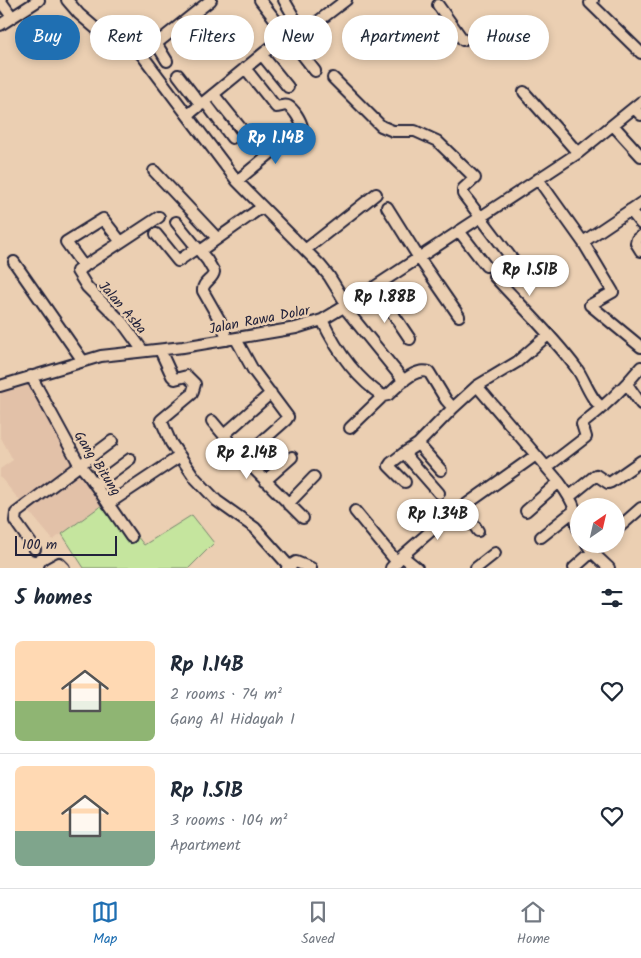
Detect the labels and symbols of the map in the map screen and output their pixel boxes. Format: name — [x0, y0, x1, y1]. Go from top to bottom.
pin: Rp 1.14B — [224, 122, 328, 165]
pin: Rp 1.51B — [478, 254, 582, 297]
street label: Jalan Asba — [93, 276, 152, 339]
pin: Rp 1.88B — [333, 282, 437, 324]
street label: Jalan Rawa Dolar — [207, 299, 313, 341]
street label: Gang Bitung — [68, 427, 126, 500]
pin: Rp 2.14B — [195, 438, 299, 480]
pin: Rp 1.34B — [386, 498, 490, 541]
north arrow — [570, 498, 625, 552]
scale bar — [15, 533, 118, 556]

